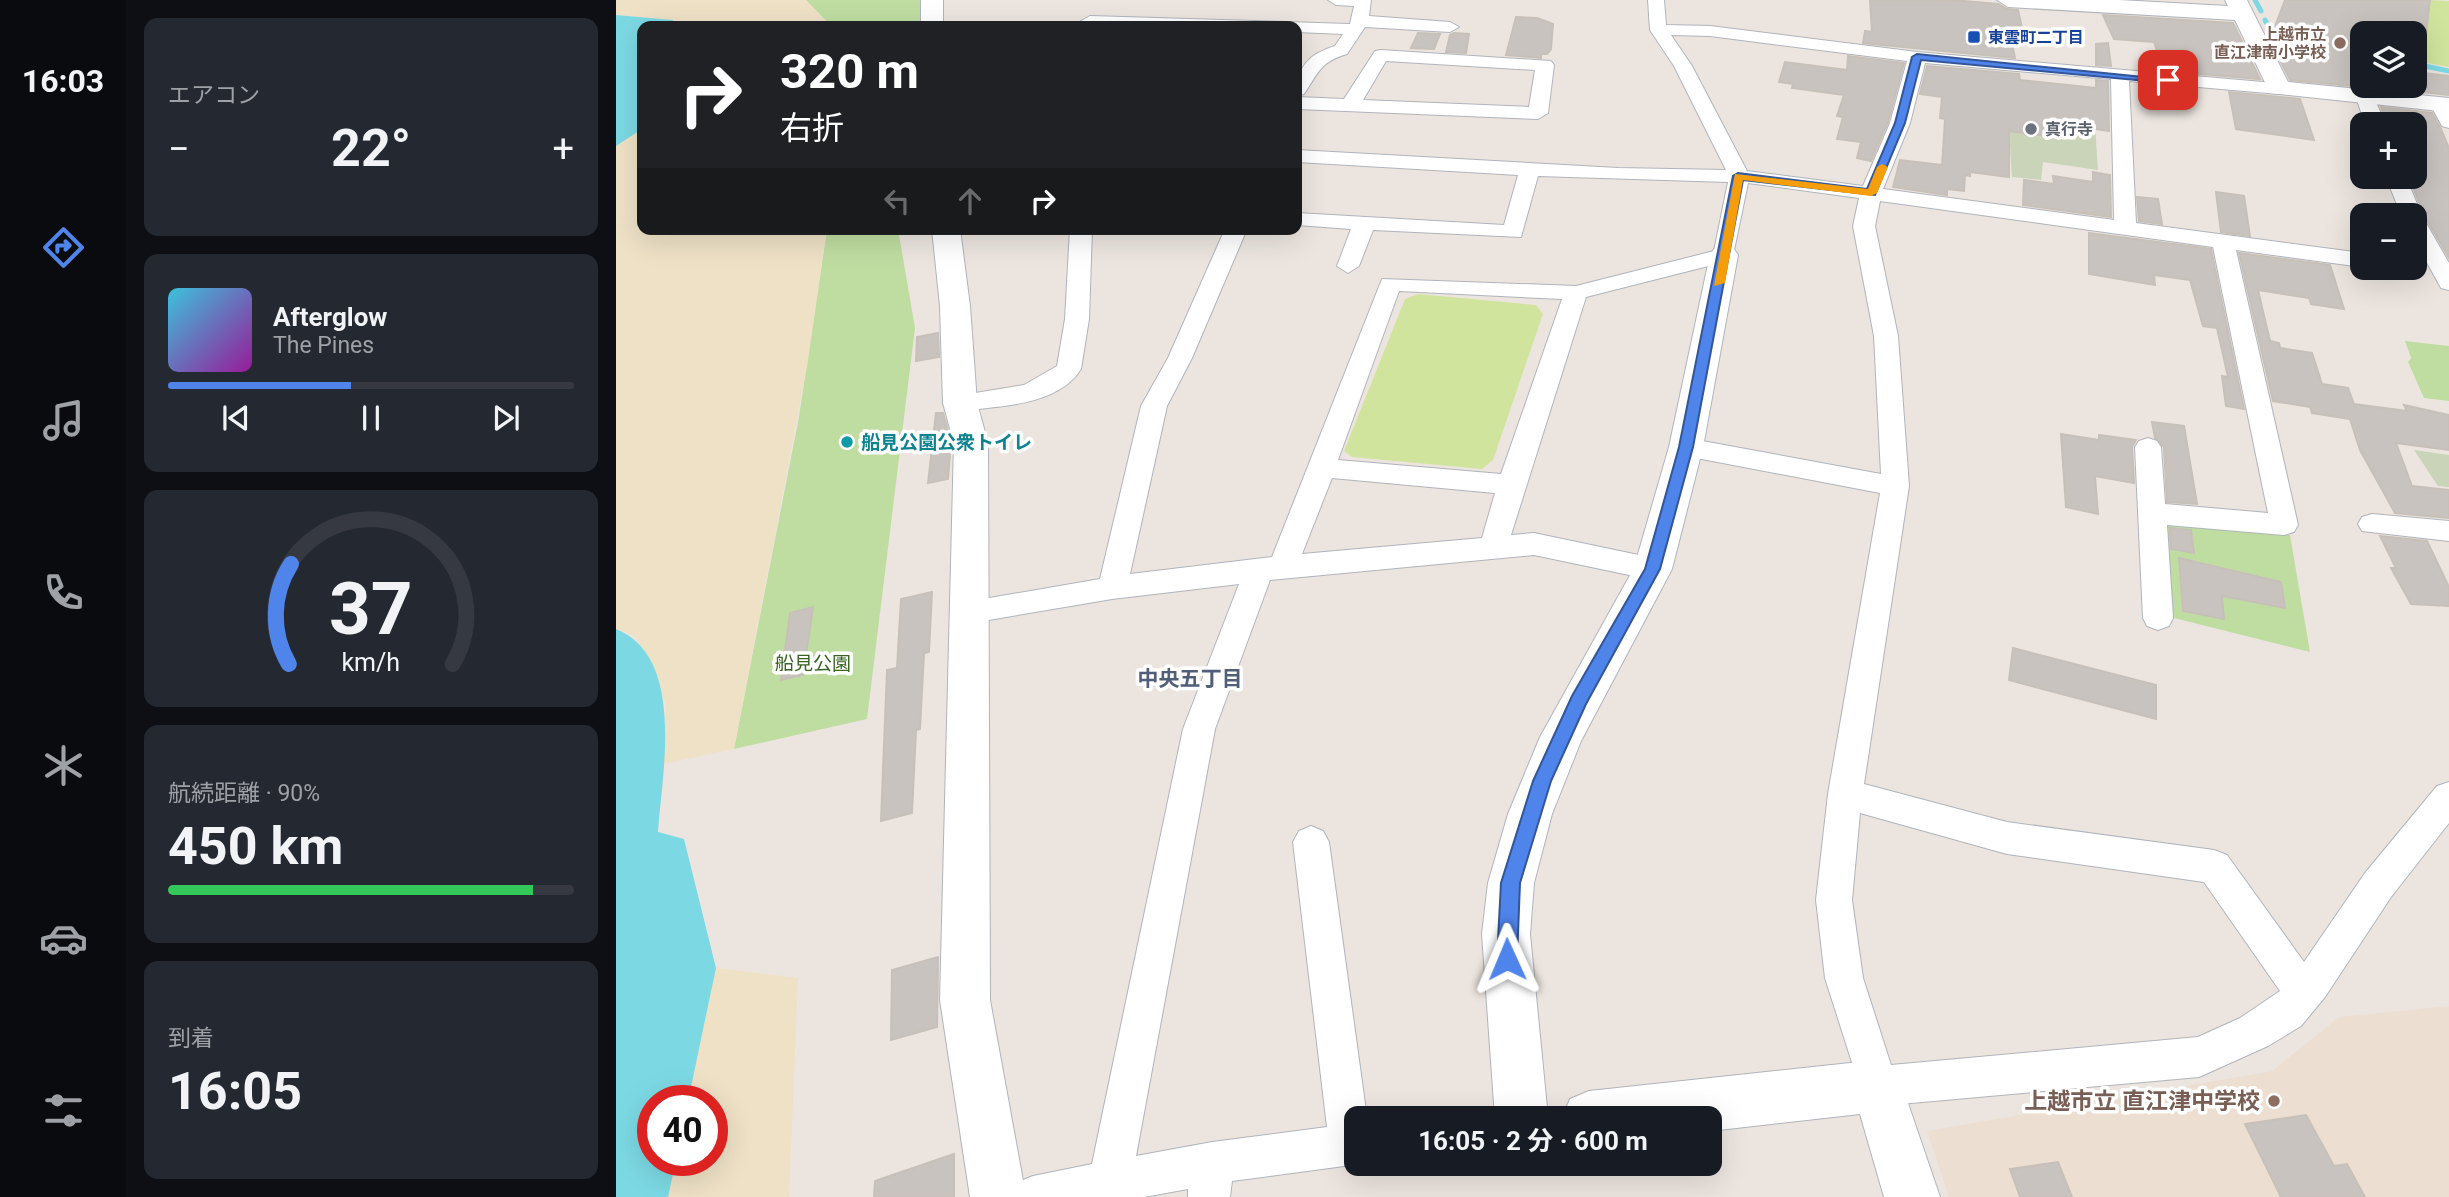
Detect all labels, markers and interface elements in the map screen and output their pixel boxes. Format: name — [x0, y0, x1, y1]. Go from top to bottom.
map controls — [2350, 21, 2427, 280]
button: layers — [2350, 21, 2427, 98]
place label: 上越市立 直江津南小学校 — [2214, 25, 2326, 62]
place label: 東雲町二丁目 — [1988, 28, 2084, 47]
marker: 東雲町二丁目 — [1966, 29, 1982, 45]
marker: 上越市立 直江津南小学校 — [2332, 35, 2348, 51]
text: 320 m — [780, 43, 919, 100]
icon: right — [665, 49, 756, 140]
pin — [2138, 50, 2198, 110]
icon: arrive — [2149, 61, 2187, 99]
text: 16:03 — [22, 62, 104, 100]
text: エアコン — [168, 82, 260, 109]
text: 右折 — [780, 109, 844, 147]
button: + — [2350, 112, 2427, 189]
text: 22° — [331, 118, 411, 179]
place label: 真行寺 — [2045, 120, 2093, 139]
marker: 真行寺 — [2023, 121, 2039, 137]
text: − — [168, 127, 190, 171]
text: + — [552, 127, 574, 171]
icon: left — [878, 182, 916, 220]
icon: ahead — [951, 182, 989, 220]
icon: right — [1024, 182, 1062, 220]
button: − — [2350, 203, 2427, 280]
icon: directions — [39, 223, 88, 272]
text: Afterglow — [273, 302, 387, 332]
text: The Pines — [273, 332, 374, 359]
icon: music — [39, 396, 88, 445]
icon: previous — [217, 399, 255, 437]
icon: pause — [352, 399, 390, 437]
icon: next — [487, 399, 525, 437]
place label: 船見公園公衆トイレ — [861, 431, 1032, 454]
marker: 船見公園公衆トイレ — [839, 434, 855, 450]
text: 37 — [329, 567, 413, 653]
icon: phone — [39, 568, 88, 617]
text: km/h — [342, 648, 400, 677]
park label: 船見公園 — [775, 652, 851, 675]
district label: 中央五丁目 — [1138, 667, 1243, 691]
icon: climate — [39, 741, 88, 790]
text: 航続距離 · 90% — [168, 780, 320, 807]
text: 450 km — [168, 816, 343, 877]
icon: car — [39, 914, 88, 963]
position arrow — [1470, 922, 1544, 996]
text: 到着 — [168, 1025, 214, 1052]
text: 16:05 — [168, 1061, 302, 1122]
speed limit sign: 40 — [637, 1085, 728, 1176]
icon: filters — [39, 1086, 88, 1135]
place label: 上越市立 直江津中学校 — [2024, 1088, 2260, 1115]
marker: 上越市立 直江津中学校 — [2266, 1093, 2282, 1109]
text: 16:05 · 2 分 · 600 m — [1418, 1126, 1648, 1156]

